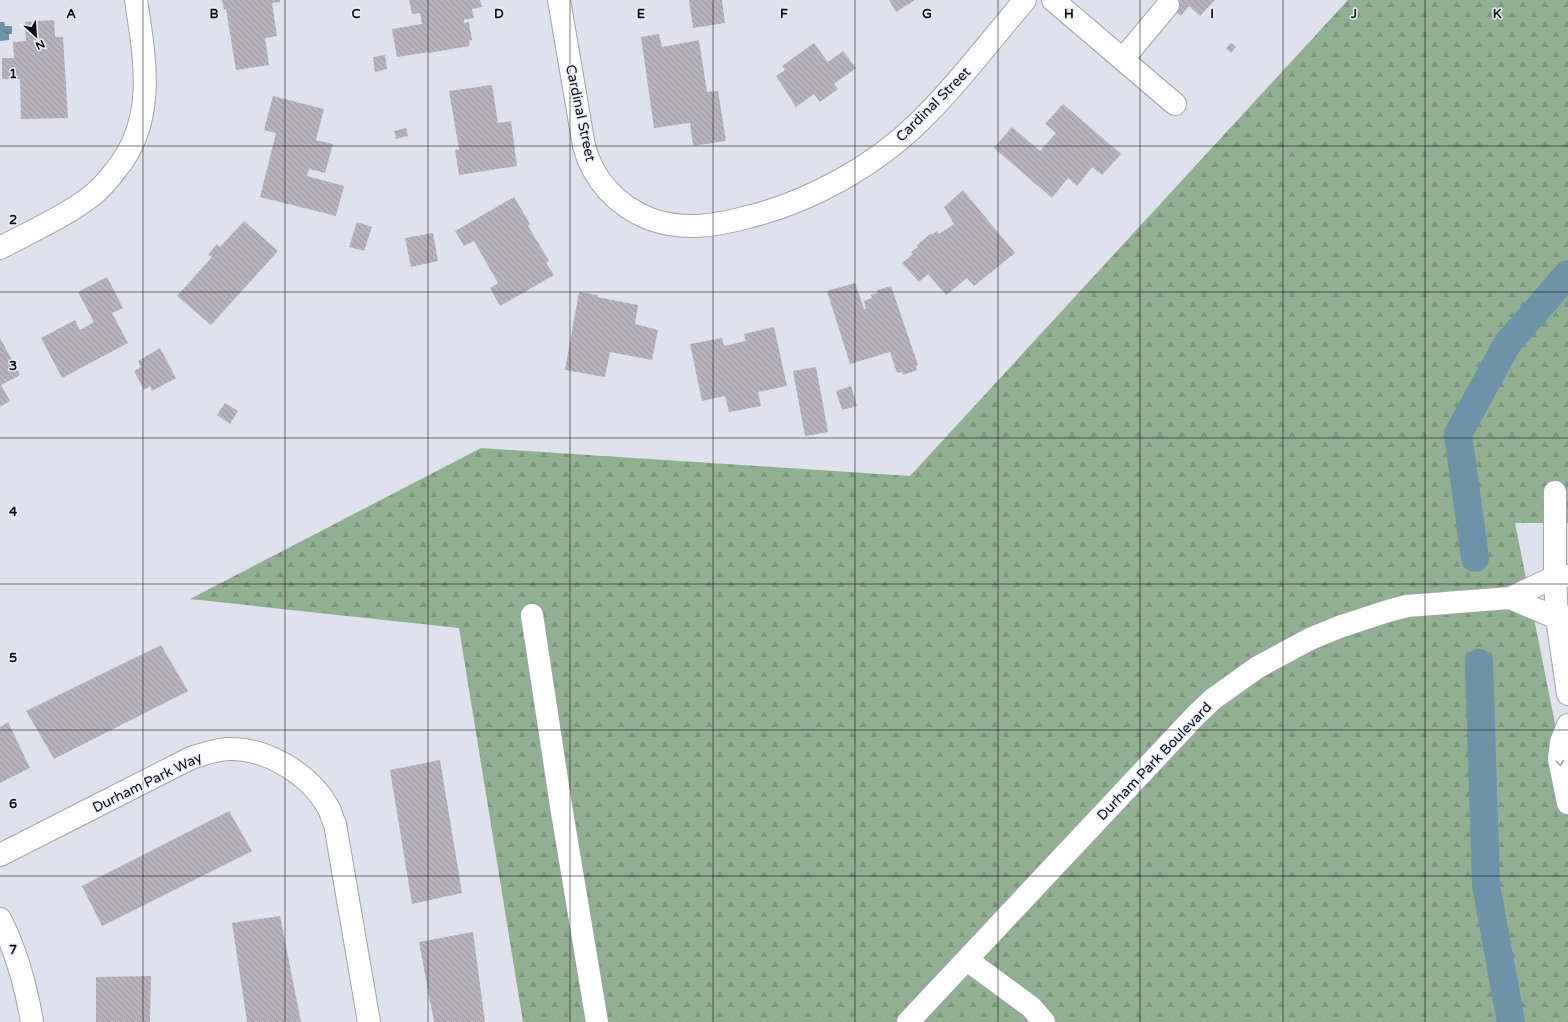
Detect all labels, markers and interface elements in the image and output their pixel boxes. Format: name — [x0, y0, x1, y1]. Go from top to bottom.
text: A — [66, 6, 76, 22]
text: B — [209, 6, 219, 22]
text: C — [351, 6, 361, 22]
text: D — [494, 6, 504, 22]
text: E — [637, 6, 645, 22]
text: F — [780, 6, 788, 22]
text: G — [922, 6, 932, 22]
text: H — [1064, 6, 1074, 22]
text: I — [1210, 6, 1214, 22]
text: J — [1350, 6, 1357, 22]
text: K — [1493, 6, 1502, 22]
north arrow — [16, 16, 56, 56]
text: N — [33, 37, 47, 52]
street label: Cardinal Street — [562, 63, 599, 164]
street label: Cardinal Street — [892, 63, 975, 145]
text: 1 — [9, 66, 17, 82]
text: 2 — [9, 212, 17, 228]
text: 3 — [9, 358, 17, 374]
text: 4 — [9, 504, 18, 520]
text: 5 — [9, 650, 17, 666]
street label: Durham Park Boulevard — [1093, 699, 1215, 824]
street label: Durham Park Way — [90, 748, 205, 816]
one-way arrow — [1556, 760, 1565, 766]
text: 6 — [9, 796, 17, 812]
text: 7 — [9, 942, 17, 958]

